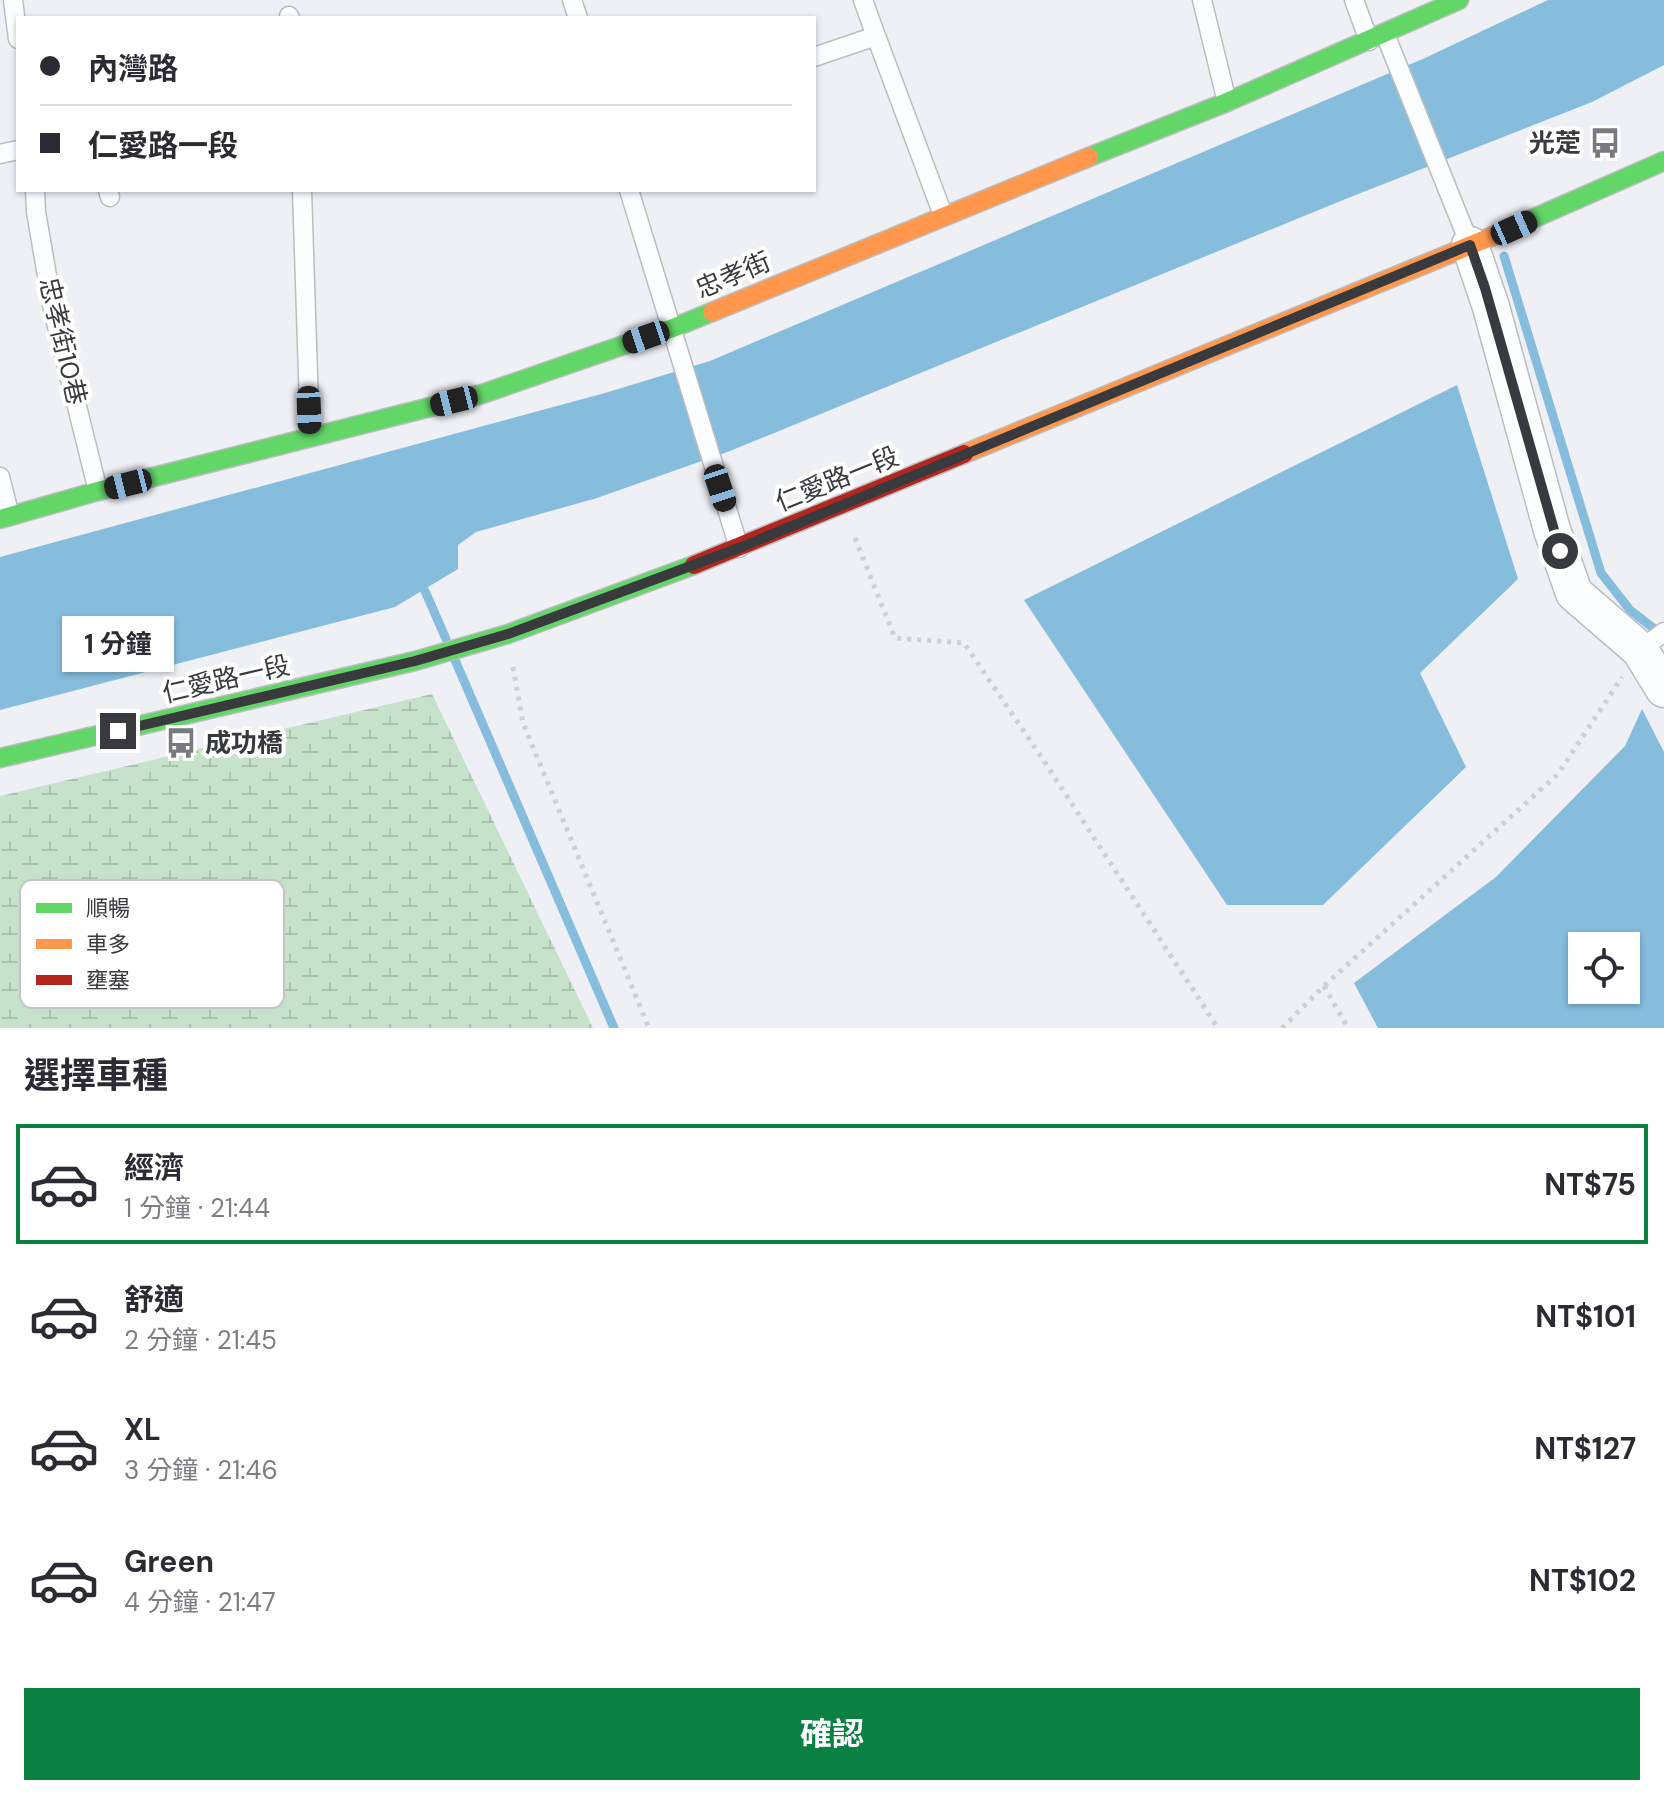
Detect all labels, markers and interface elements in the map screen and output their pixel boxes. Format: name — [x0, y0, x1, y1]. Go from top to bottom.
text: 內灣路 — [88, 49, 178, 88]
text: 仁愛路一段 — [88, 126, 238, 165]
place label: 光萣 — [1529, 126, 1581, 160]
bus stop icon: 光萣 — [1588, 126, 1622, 160]
car — [1487, 207, 1541, 249]
street label: 忠孝街 — [690, 244, 776, 306]
street label: 忠孝街10巷 — [32, 274, 94, 408]
car — [619, 318, 673, 356]
car — [428, 384, 480, 418]
car — [296, 386, 322, 434]
street label: 仁愛路一段 — [770, 439, 904, 519]
car — [701, 461, 739, 515]
car — [102, 467, 154, 501]
route start — [1542, 533, 1578, 569]
callout: 1 分鐘 — [62, 615, 174, 671]
text: 1 分鐘 — [84, 627, 152, 661]
street label: 仁愛路一段 — [159, 648, 293, 710]
route end — [100, 713, 136, 749]
bus stop icon: 成功橋 — [164, 726, 198, 760]
place label: 成功橋 — [205, 726, 283, 760]
legend — [20, 880, 284, 1008]
text: 順暢 — [86, 894, 130, 923]
text: 車多 — [86, 930, 130, 959]
map controls — [1568, 932, 1640, 1004]
button: locate — [1568, 932, 1640, 1004]
text: 壅塞 — [86, 966, 130, 995]
text: 選擇車種 — [24, 1052, 168, 1099]
icon: car — [28, 1148, 100, 1220]
text: 經濟 — [124, 1148, 184, 1187]
text: NT$75 — [1544, 1165, 1636, 1204]
text: 1 分鐘 · 21:44 — [124, 1191, 270, 1225]
icon: car — [28, 1280, 100, 1352]
text: 舒適 — [124, 1280, 184, 1319]
text: NT$101 — [1535, 1297, 1636, 1336]
text: 2 分鐘 · 21:45 — [124, 1323, 277, 1357]
text: XL — [124, 1410, 161, 1449]
icon: car — [28, 1412, 100, 1484]
text: NT$127 — [1534, 1429, 1636, 1468]
text: 3 分鐘 · 21:46 — [124, 1453, 278, 1487]
text: Green — [124, 1542, 214, 1581]
icon: car — [28, 1544, 100, 1616]
text: NT$102 — [1529, 1561, 1636, 1600]
text: 4 分鐘 · 21:47 — [124, 1585, 276, 1619]
button: 確認 — [24, 1688, 1640, 1780]

